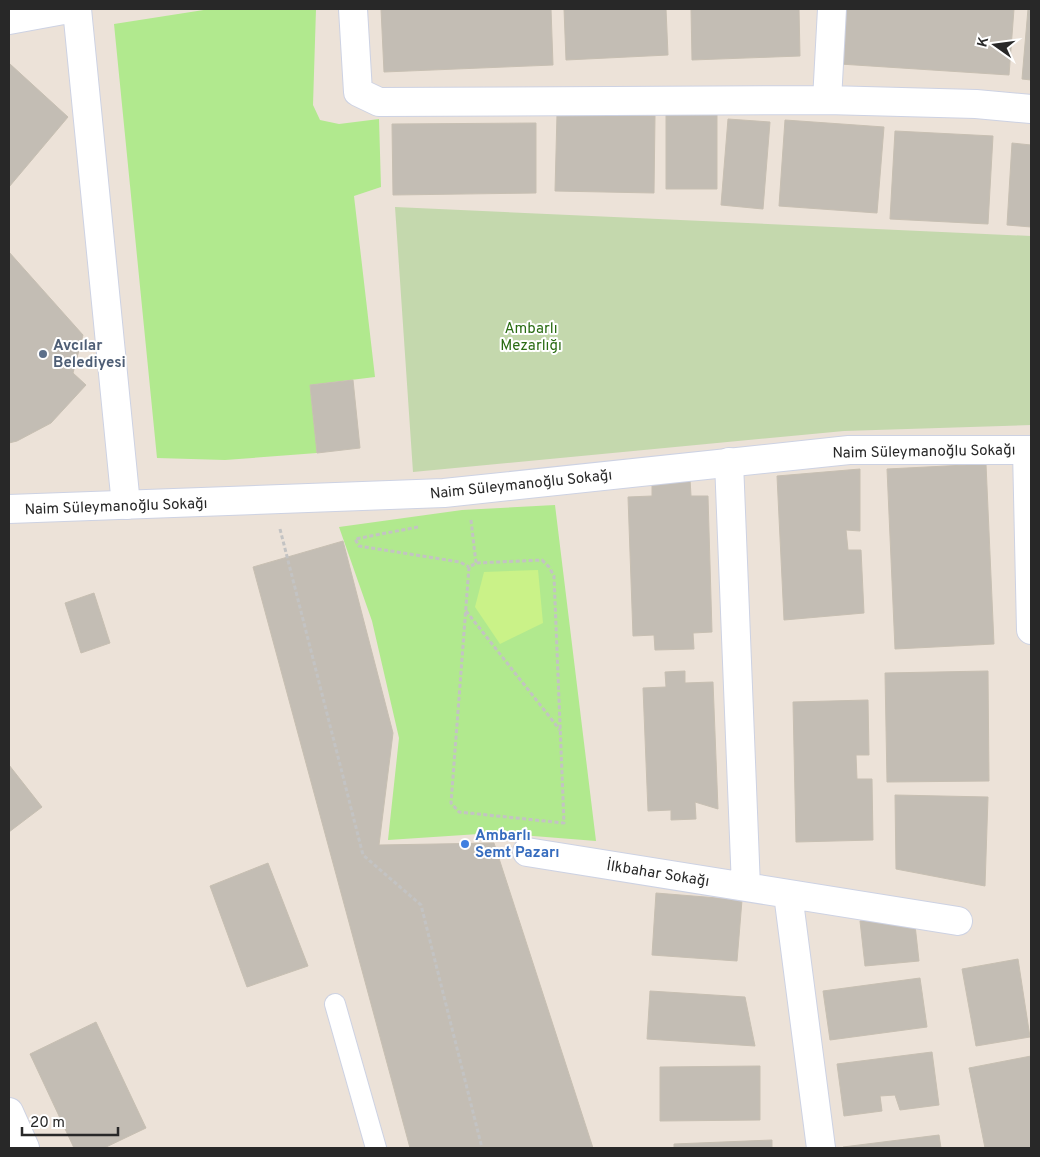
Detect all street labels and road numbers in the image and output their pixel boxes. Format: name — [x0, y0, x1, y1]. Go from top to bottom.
street label: Naim Süleymanoğlu Sokağı — [832, 441, 1016, 464]
street label: Naim Süleymanoğlu Sokağı — [429, 466, 613, 505]
street label: Naim Süleymanoğlu Sokağı — [24, 495, 208, 520]
street label: İlkbahar Sokağı — [605, 856, 711, 892]

